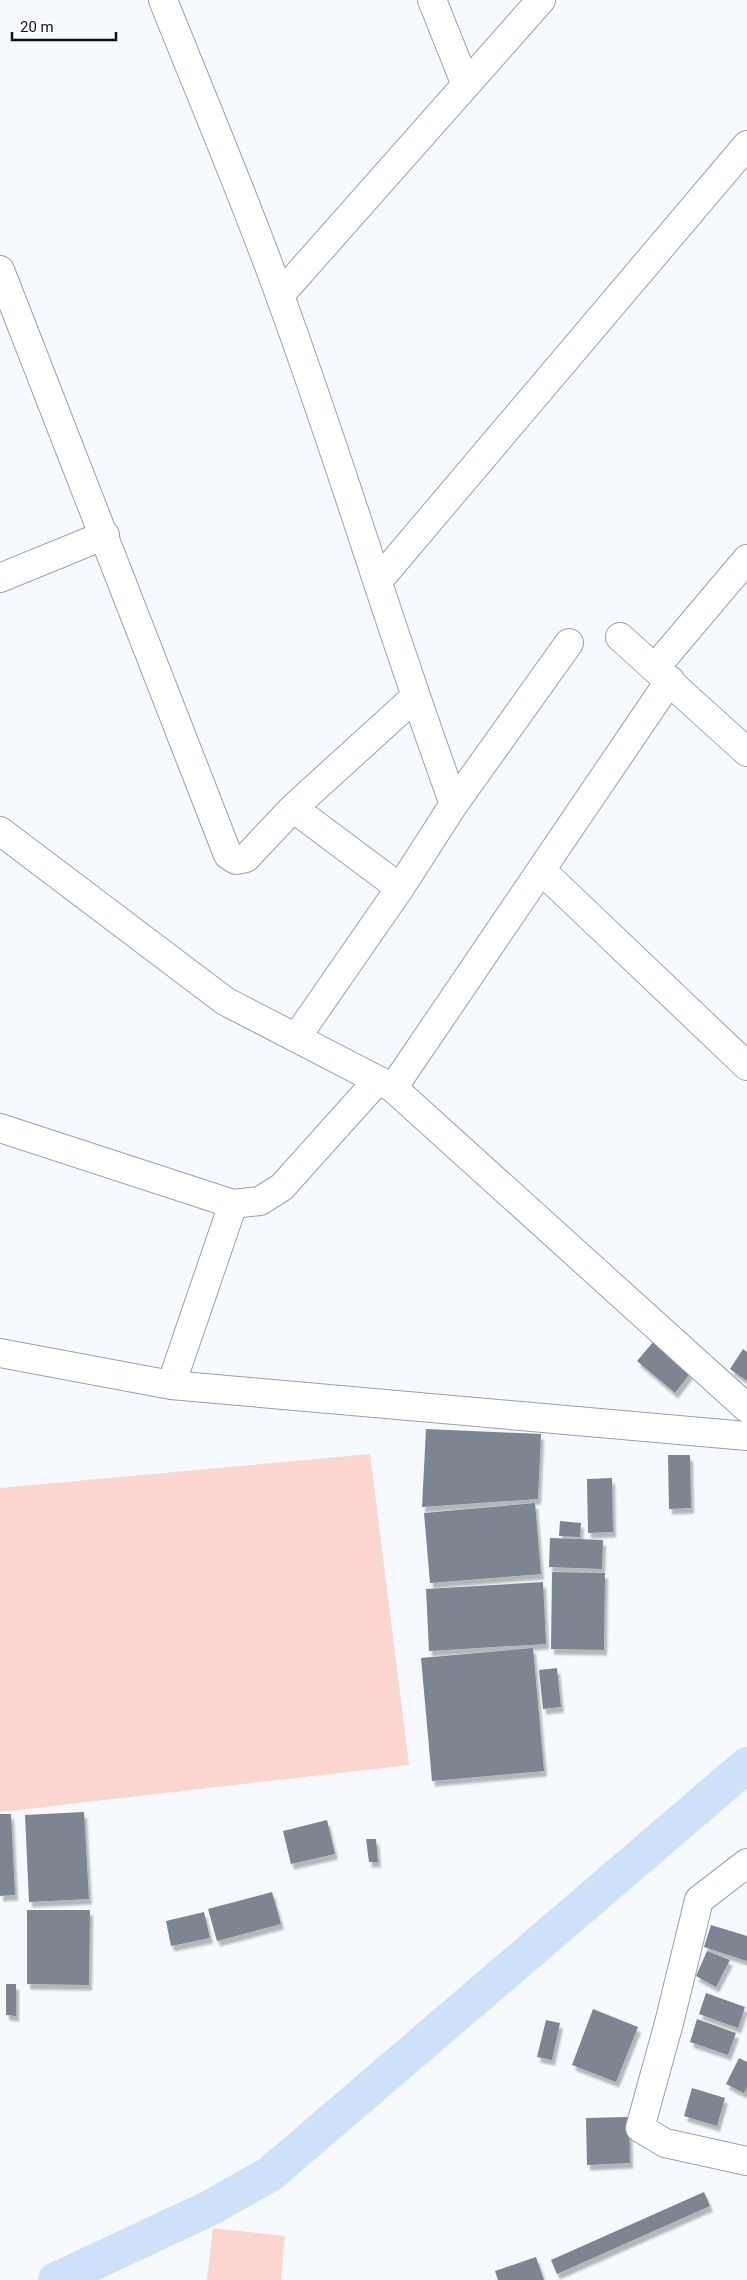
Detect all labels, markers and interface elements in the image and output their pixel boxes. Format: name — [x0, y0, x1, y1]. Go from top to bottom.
scale bar — [12, 10, 116, 42]
text: 20 m — [20, 18, 54, 36]

